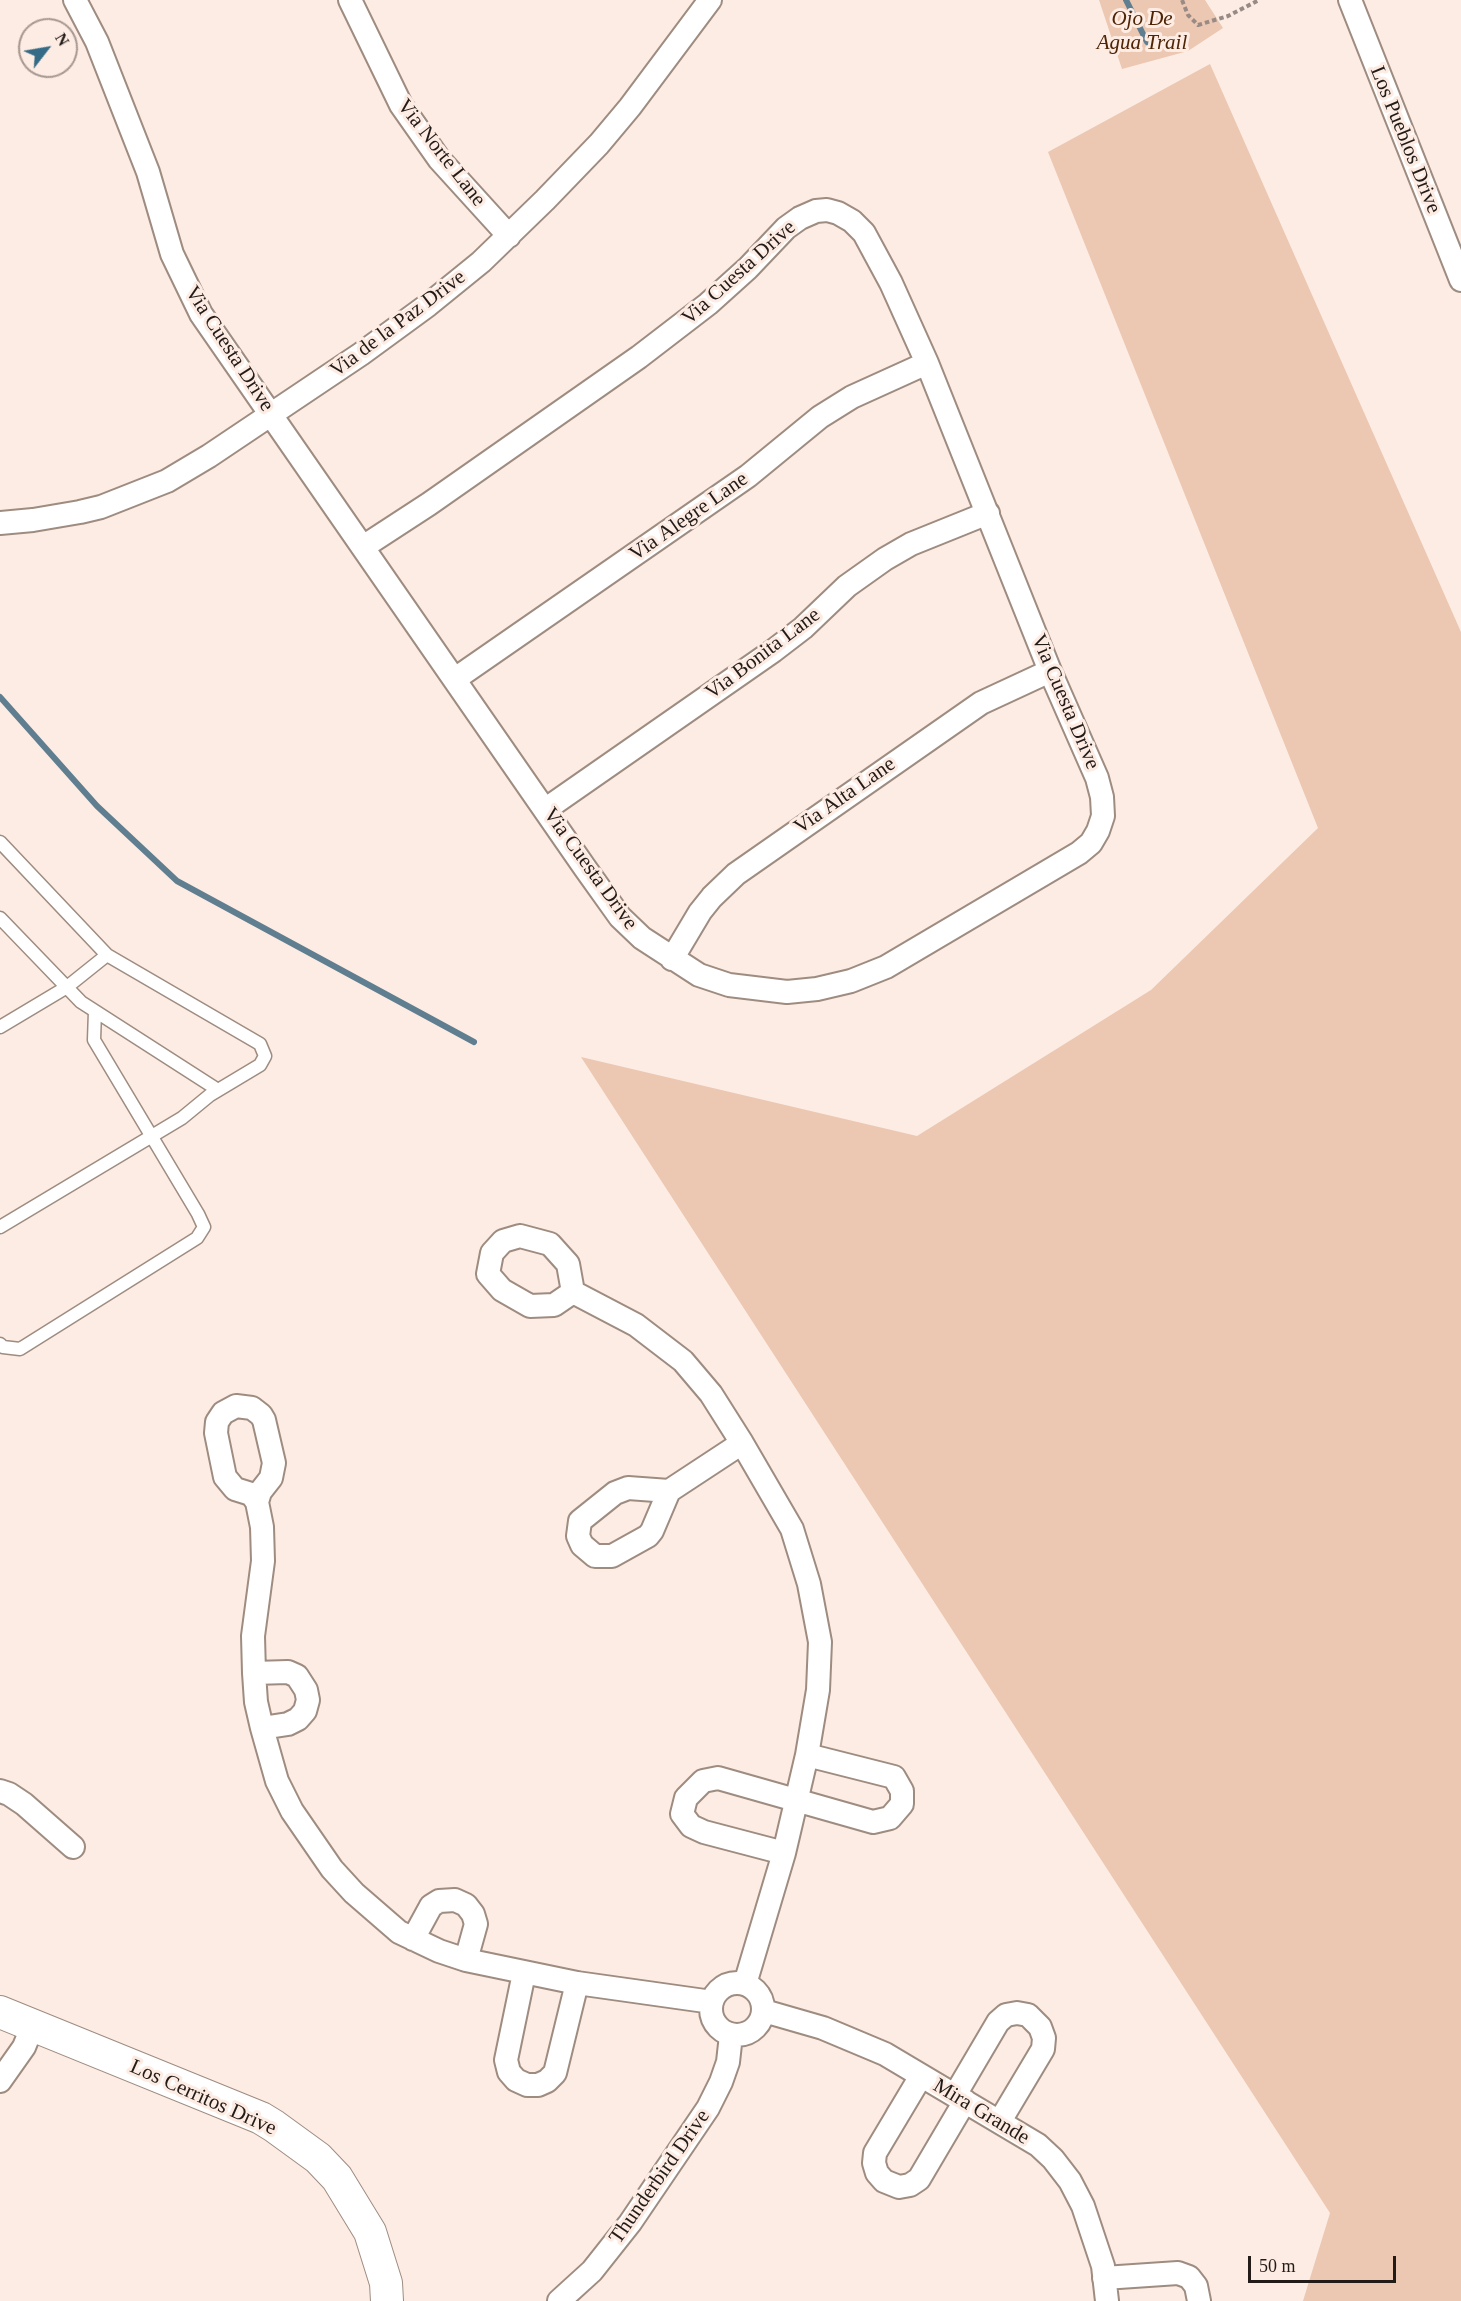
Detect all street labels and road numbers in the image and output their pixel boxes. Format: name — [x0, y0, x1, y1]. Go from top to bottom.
street label: Los Pueblos Drive — [1364, 63, 1446, 217]
street label: Via Norte Lane — [391, 94, 491, 212]
street label: Via Cuesta Drive — [677, 215, 801, 331]
street label: Via de la Paz Drive — [325, 265, 471, 383]
street label: Via Cuesta Drive — [179, 282, 279, 416]
street label: Via Alegre Lane — [625, 467, 753, 567]
street label: Via Bonita Lane — [701, 603, 825, 705]
street label: Via Cuesta Drive — [1025, 631, 1105, 773]
street label: Via Alta Lane — [790, 752, 900, 840]
street label: Via Cuesta Drive — [537, 803, 643, 935]
street label: Los Cerritos Drive — [126, 2054, 280, 2142]
street label: Mira Grande — [928, 2073, 1034, 2151]
street label: Thunderbird Drive — [604, 2105, 716, 2249]

